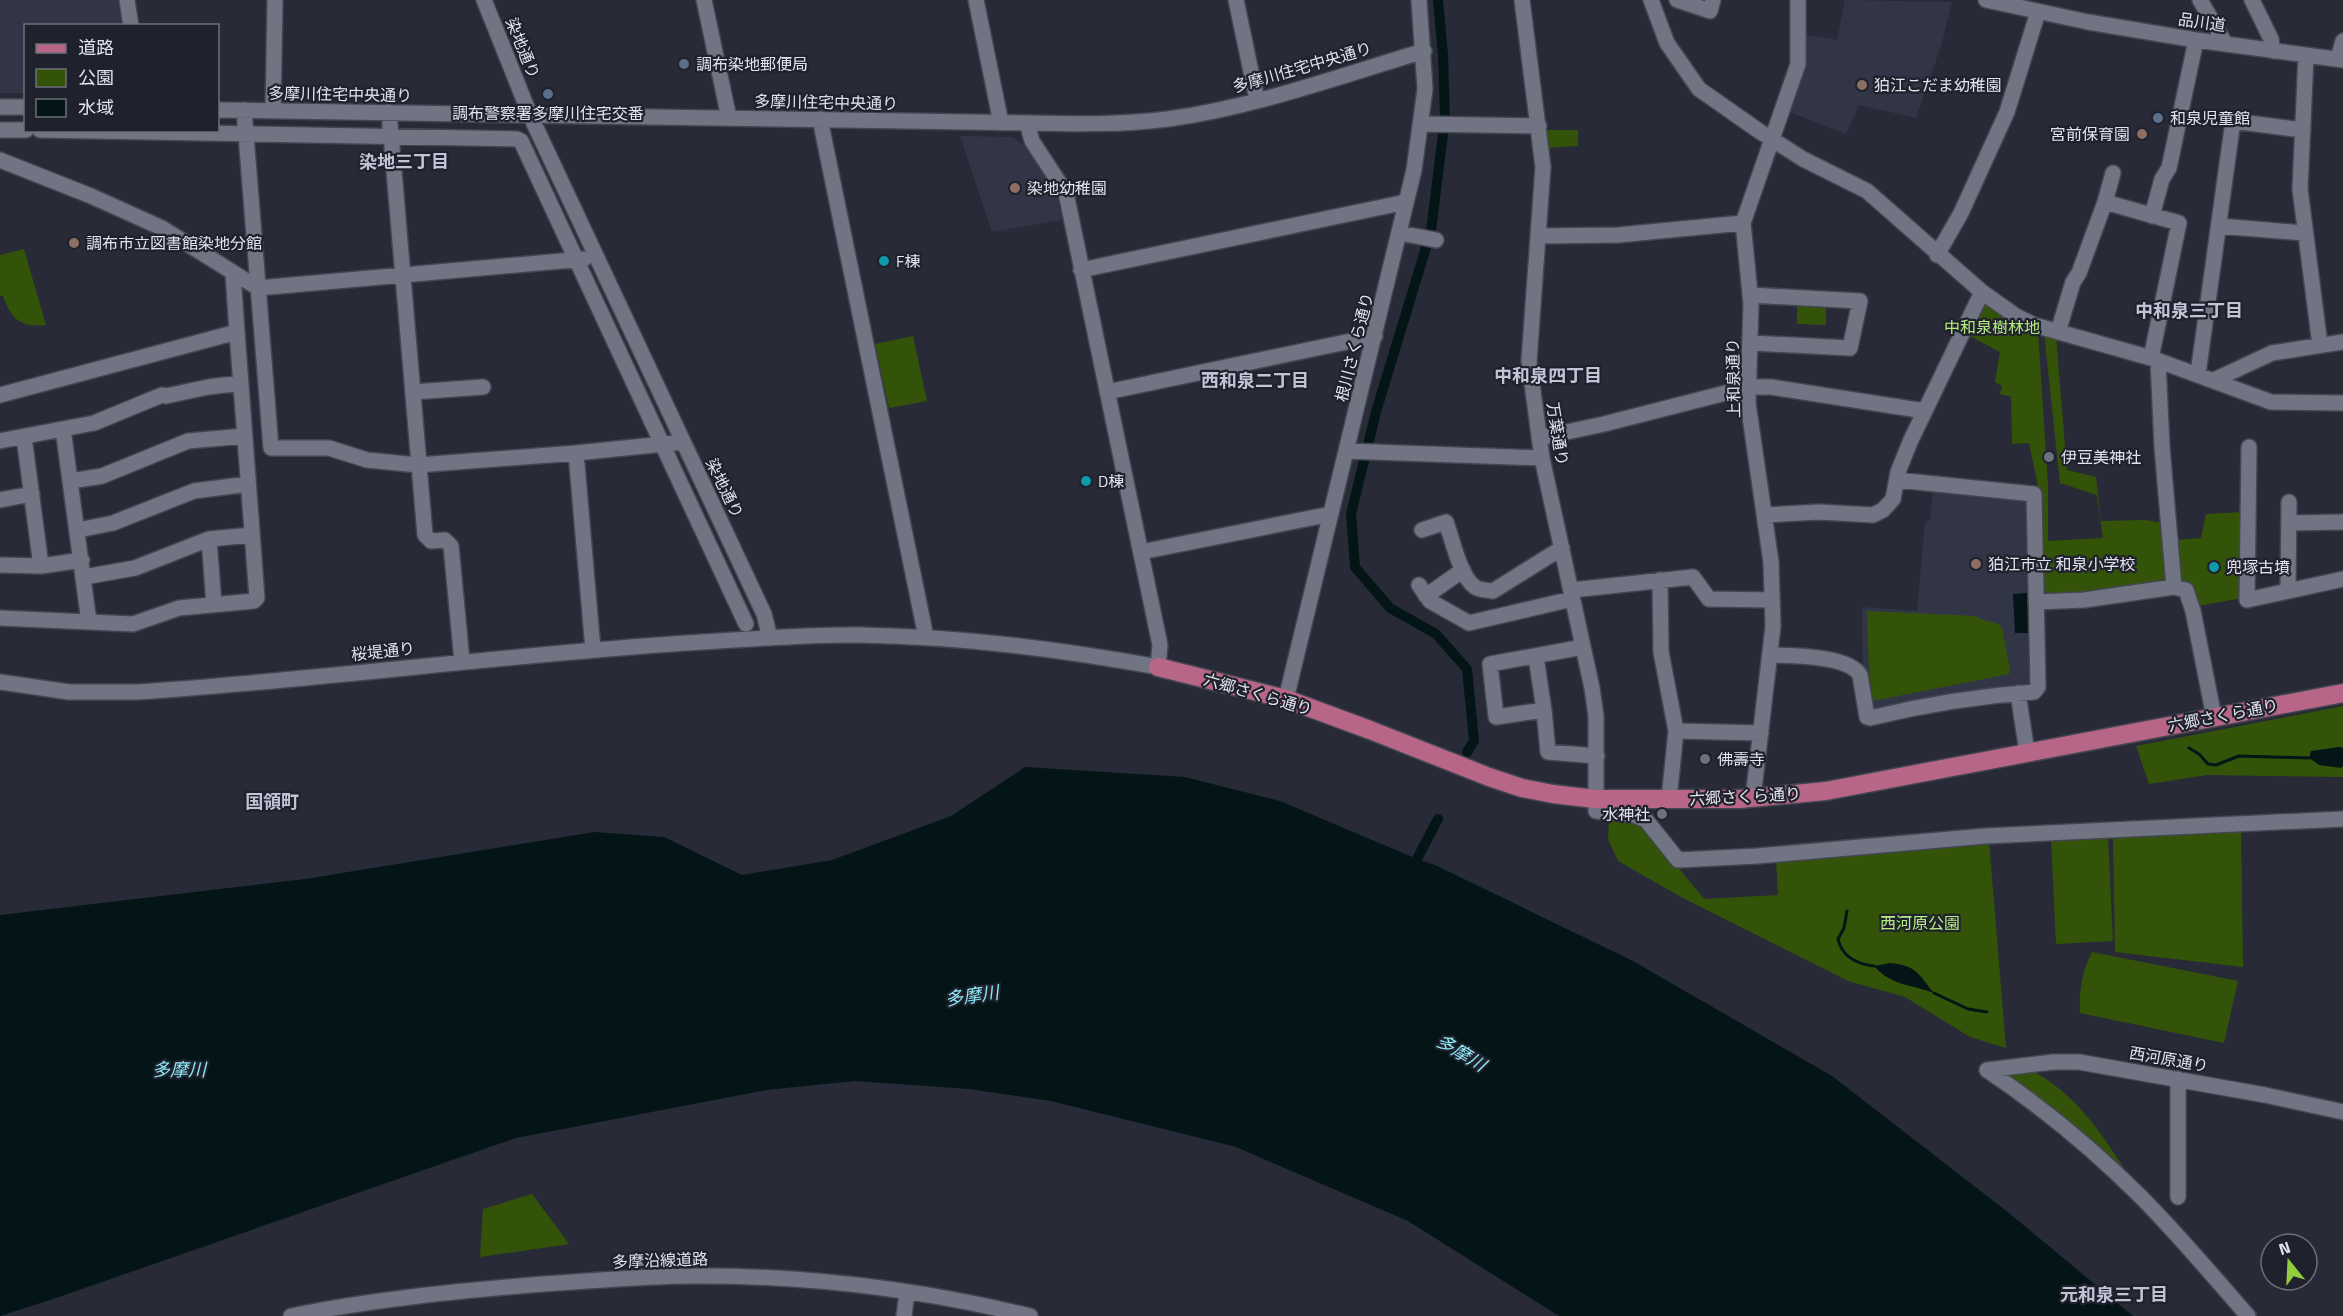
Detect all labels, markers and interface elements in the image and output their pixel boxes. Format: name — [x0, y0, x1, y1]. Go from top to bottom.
street label: 品川道 — [2177, 7, 2227, 37]
street label: 染地通り — [500, 14, 546, 82]
legend — [24, 24, 219, 132]
text: 道路 — [78, 34, 114, 61]
street label: 多摩川住宅中央通り — [1229, 36, 1375, 98]
place label: 調布染地郵便局 — [696, 52, 808, 76]
marker: 調布染地郵便局 — [677, 57, 691, 71]
text: 公園 — [78, 64, 114, 91]
place label: 狛江こだま幼稚園 — [1874, 73, 2002, 97]
marker: 狛江こだま幼稚園 — [1855, 78, 1869, 92]
street label: 多摩川住宅中央通り — [268, 81, 412, 107]
marker: 調布警察署多摩川住宅交番 — [541, 87, 555, 101]
street label: 多摩川住宅中央通り — [754, 89, 898, 115]
text: 水域 — [78, 94, 114, 121]
place label: 調布警察署多摩川住宅交番 — [452, 101, 644, 125]
place label: 和泉児童館 — [2170, 106, 2250, 130]
marker: 和泉児童館 — [2151, 111, 2165, 125]
place label: 宮前保育園 — [2050, 122, 2130, 146]
marker: 宮前保育園 — [2135, 127, 2149, 141]
district label: 染地三丁目 — [359, 148, 449, 175]
place label: 染地幼稚園 — [1027, 176, 1107, 200]
marker: 染地幼稚園 — [1008, 181, 1022, 195]
place label: 調布市立図書館染地分館 — [86, 231, 262, 255]
marker: 調布市立図書館染地分館 — [67, 236, 81, 250]
place label: F棟 — [896, 249, 920, 273]
marker: F棟 — [877, 254, 891, 268]
street label: 根川さくら通り — [1329, 290, 1379, 404]
district label: 中和泉三丁目 — [2135, 297, 2243, 324]
park label: 中和泉樹林地 — [1944, 315, 2040, 339]
street label: 上和泉通り — [1720, 338, 1746, 418]
district label: 中和泉四丁目 — [1494, 362, 1602, 389]
district label: 西和泉二丁目 — [1201, 367, 1309, 394]
street label: 万葉通り — [1541, 401, 1575, 467]
place label: 伊豆美神社 — [2061, 445, 2141, 469]
marker: 伊豆美神社 — [2042, 450, 2056, 464]
street label: 染地通り — [700, 454, 750, 522]
place label: D棟 — [1098, 469, 1124, 493]
marker: D棟 — [1079, 474, 1093, 488]
place label: 狛江市立 和泉小学校 — [1988, 552, 2136, 576]
place label: 兜塚古墳 — [2226, 555, 2290, 579]
marker: 狛江市立 和泉小学校 — [1969, 557, 1983, 571]
marker: 兜塚古墳 — [2207, 560, 2221, 574]
street label: 桜堤通り — [350, 636, 416, 666]
street label: 六郷さくら通り — [1201, 667, 1315, 721]
street label: 六郷さくら通り — [2166, 693, 2280, 737]
place label: 佛壽寺 — [1717, 747, 1765, 771]
marker: 佛壽寺 — [1698, 752, 1712, 766]
street label: 六郷さくら通り — [1688, 781, 1802, 811]
district label: 国領町 — [245, 788, 299, 815]
place label: 水神社 — [1602, 802, 1650, 826]
marker: 水神社 — [1655, 807, 1669, 821]
park label: 西河原公園 — [1880, 911, 1960, 935]
water label: 多摩川 — [943, 978, 1003, 1013]
water label: 多摩川 — [1431, 1027, 1493, 1079]
street label: 西河原通り — [2128, 1040, 2210, 1078]
water label: 多摩川 — [152, 1056, 208, 1083]
north arrow — [2259, 1232, 2319, 1292]
text: N — [2275, 1235, 2293, 1261]
street label: 多摩沿線道路 — [612, 1246, 708, 1274]
district label: 元和泉三丁目 — [2060, 1281, 2168, 1308]

